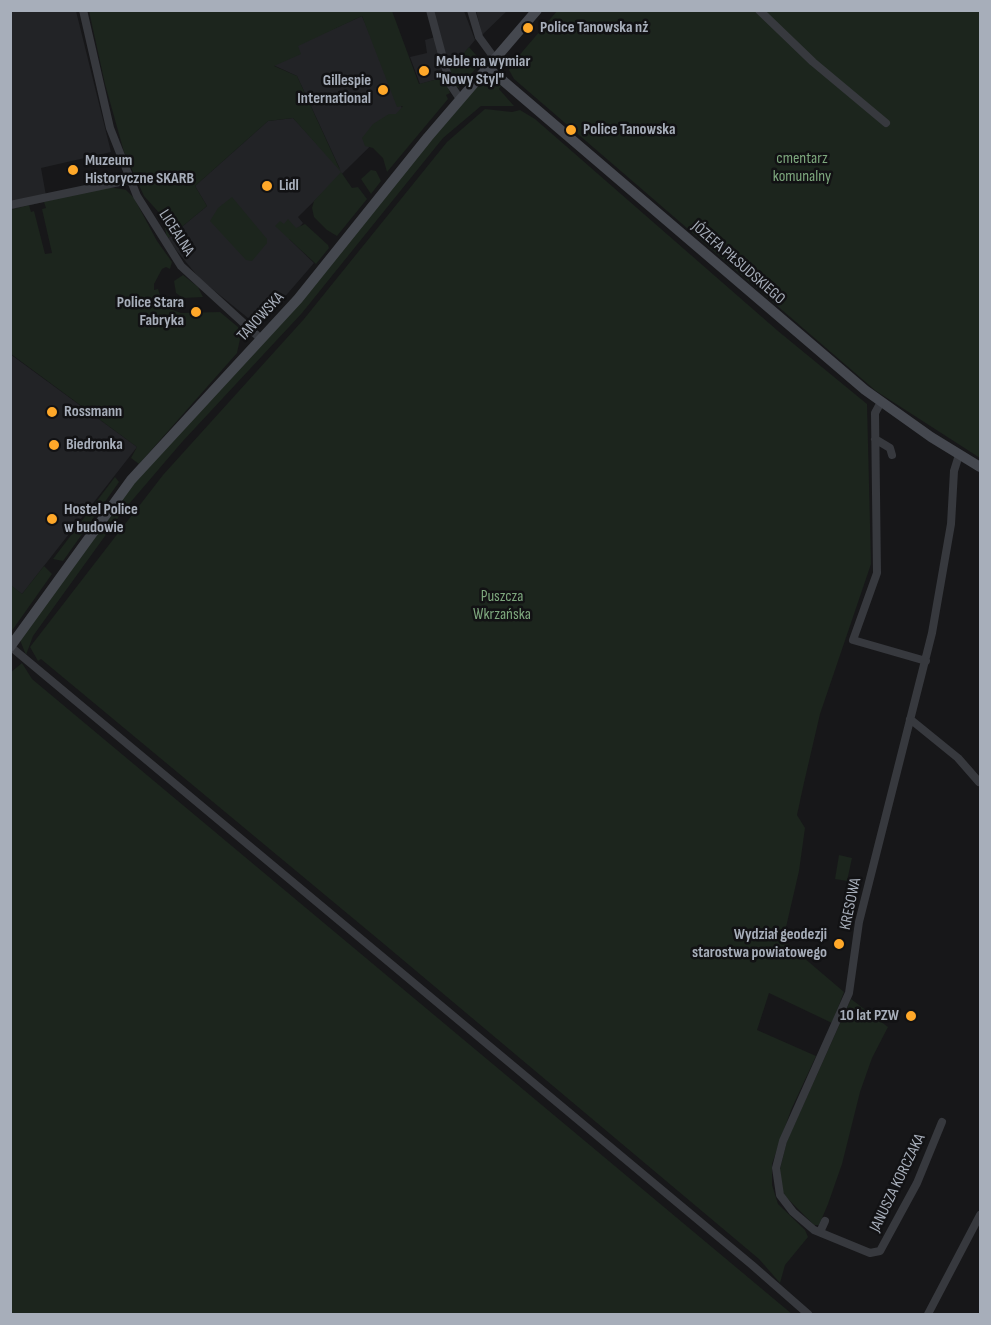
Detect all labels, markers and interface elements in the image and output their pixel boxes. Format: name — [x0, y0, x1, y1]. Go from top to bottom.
place label: Police Tanowska nż — [540, 18, 648, 38]
marker: Police Tanowska nż — [521, 21, 535, 35]
place label: Meble na wymiar "Nowy Styl" — [436, 52, 530, 90]
marker: Meble na wymiar "Nowy Styl" — [417, 64, 431, 78]
place label: Gillespie International — [297, 71, 371, 109]
marker: Gillespie International — [376, 83, 390, 97]
place label: Police Tanowska — [583, 120, 676, 140]
marker: Police Tanowska — [564, 123, 578, 137]
park label: cmentarz komunalny — [773, 149, 831, 187]
place label: Muzeum Historyczne SKARB — [85, 151, 194, 189]
marker: Muzeum Historyczne SKARB — [66, 163, 80, 177]
place label: Lidl — [279, 176, 299, 196]
marker: Lidl — [260, 179, 274, 193]
street label: LICEALNA — [154, 206, 198, 260]
street label: JÓZEFA PIŁSUDSKIEGO — [687, 217, 789, 309]
street label: TANOWSKA — [234, 289, 288, 345]
place label: Police Stara Fabryka — [117, 293, 184, 331]
marker: Police Stara Fabryka — [189, 305, 203, 319]
place label: Rossmann — [64, 402, 122, 422]
marker: Rossmann — [45, 405, 59, 419]
place label: Biedronka — [66, 435, 123, 455]
marker: Biedronka — [47, 438, 61, 452]
place label: Hostel Police w budowie — [64, 500, 138, 538]
marker: Hostel Police w budowie — [45, 512, 59, 526]
park label: Puszcza Wkrzańska — [473, 587, 531, 625]
street label: KRESOWA — [836, 876, 866, 932]
place label: Wydział geodezji starostwa powiatowego — [692, 925, 827, 963]
marker: Wydział geodezji starostwa powiatowego — [832, 937, 846, 951]
place label: 10 lat PZW — [840, 1006, 899, 1026]
marker: 10 lat PZW — [904, 1009, 918, 1023]
street label: JANUSZA KORCZAKA — [866, 1131, 930, 1235]

